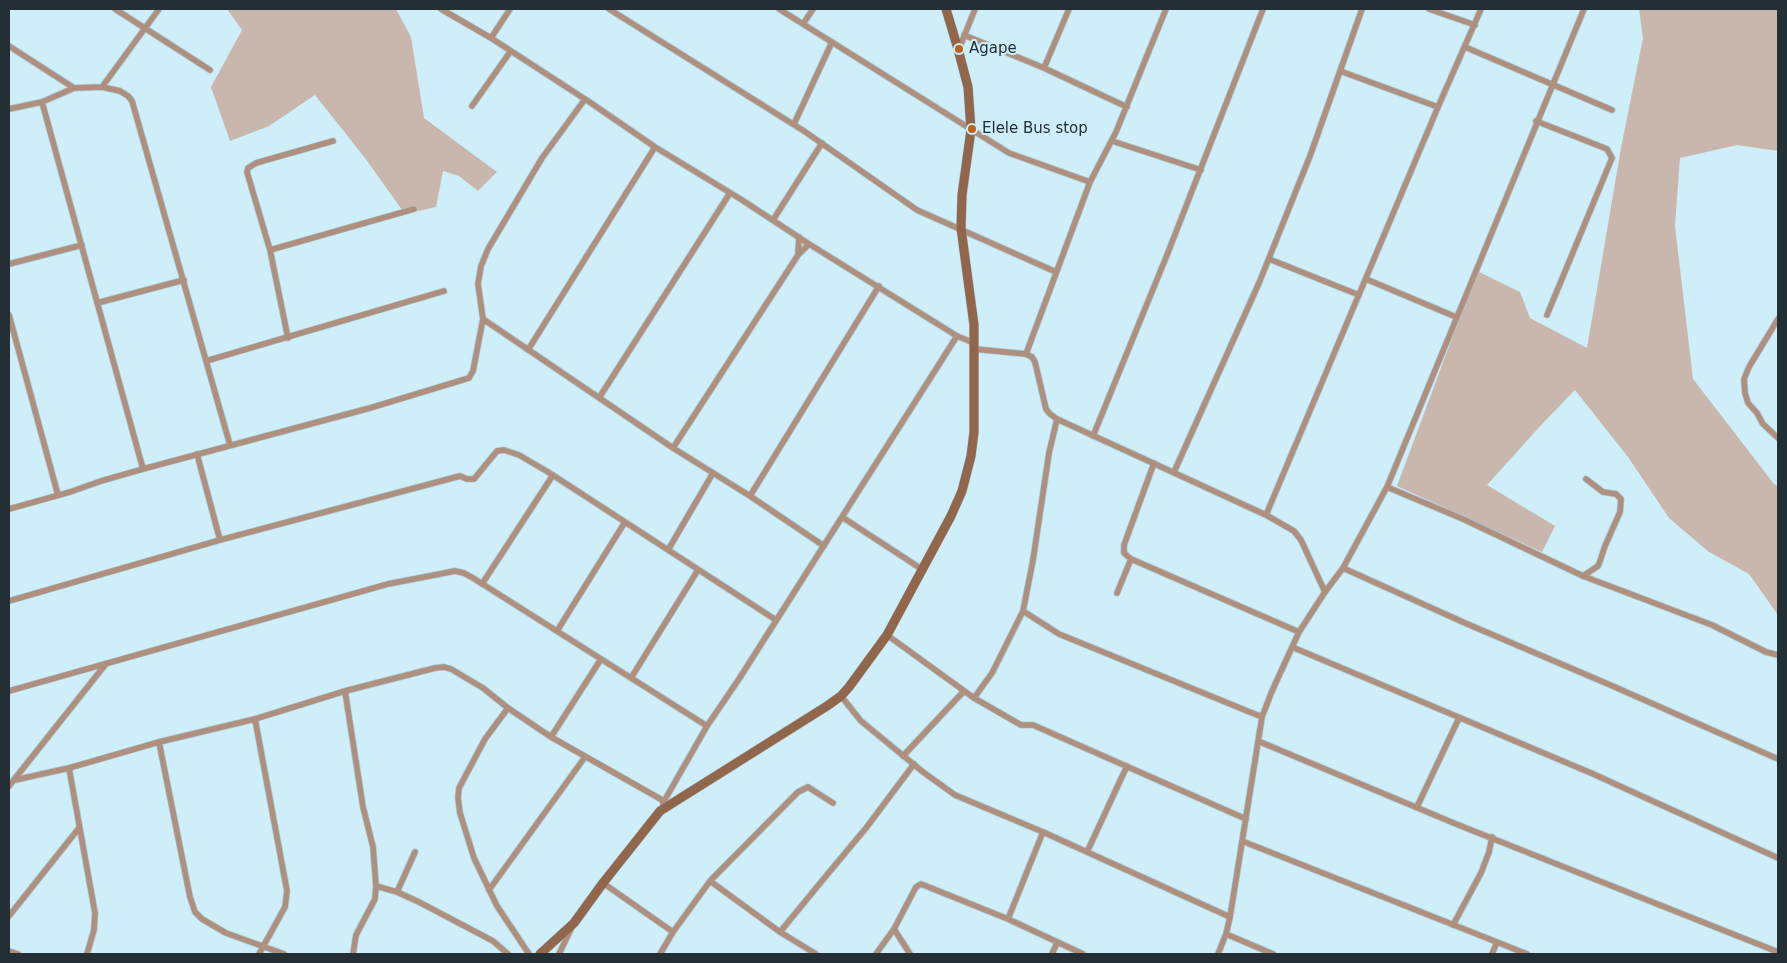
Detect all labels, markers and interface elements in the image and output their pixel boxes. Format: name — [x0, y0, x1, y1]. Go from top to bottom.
place label: Agape — [969, 40, 1017, 58]
marker: Agape — [953, 43, 965, 55]
place label: Elele Bus stop — [982, 120, 1088, 138]
marker: Elele Bus stop — [966, 123, 978, 135]

